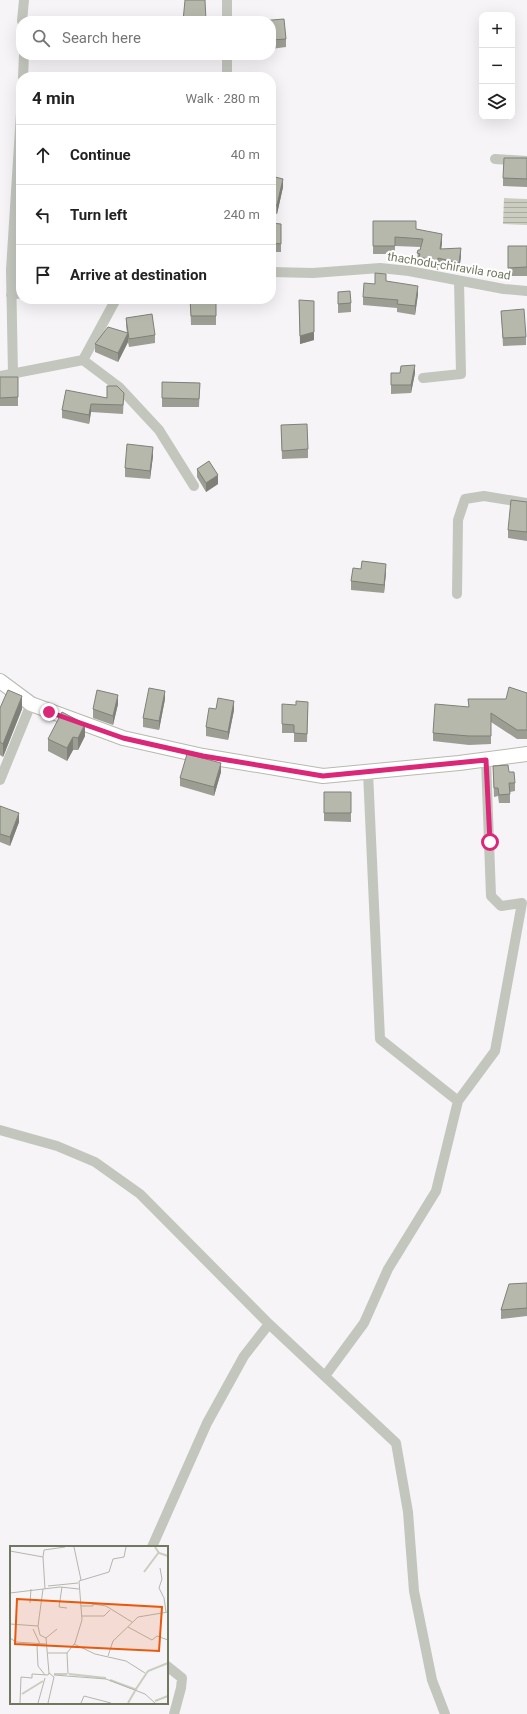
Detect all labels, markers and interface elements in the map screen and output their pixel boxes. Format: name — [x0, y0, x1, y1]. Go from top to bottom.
map controls — [479, 12, 515, 120]
button: + — [479, 12, 515, 48]
search box — [16, 16, 276, 60]
icon: search — [30, 27, 52, 49]
text: Search here — [62, 29, 141, 47]
button: − — [479, 48, 515, 84]
button: layers — [479, 84, 515, 120]
text: 4 min — [32, 88, 75, 108]
text: Walk · 280 m — [185, 91, 260, 106]
icon: ahead — [32, 144, 54, 166]
text: Continue — [70, 146, 131, 164]
text: 40 m — [231, 147, 260, 162]
icon: left — [32, 204, 54, 226]
text: Turn left — [70, 206, 127, 224]
text: 240 m — [223, 207, 260, 222]
street label: thachodu-chiravila road — [386, 249, 512, 283]
icon: arrive — [32, 264, 54, 286]
text: Arrive at destination — [70, 266, 207, 284]
route end — [40, 703, 58, 721]
route start — [481, 833, 499, 851]
inset map — [10, 1546, 168, 1704]

